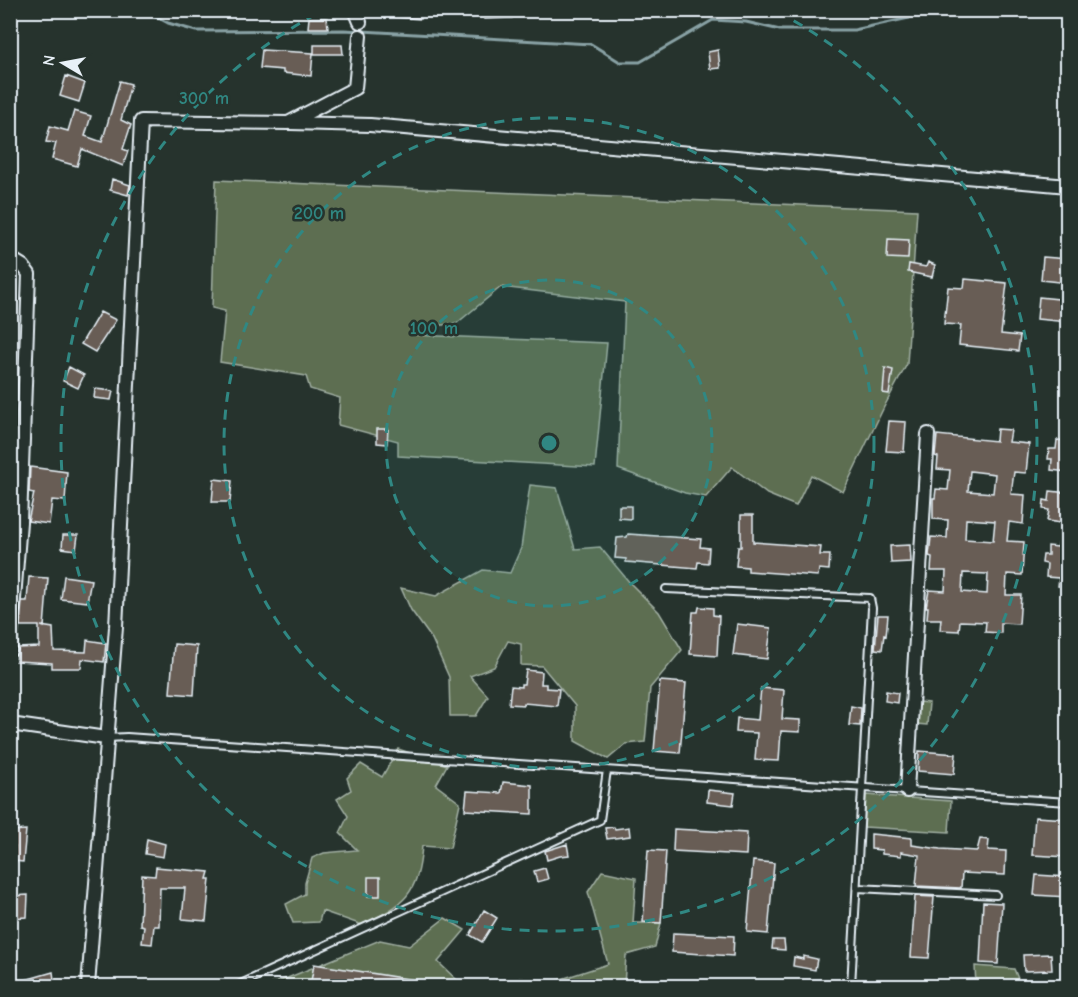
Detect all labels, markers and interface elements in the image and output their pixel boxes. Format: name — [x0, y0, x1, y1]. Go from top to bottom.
north arrow — [33, 33, 93, 93]
text: N — [39, 54, 59, 67]
text: 300 m — [179, 88, 229, 109]
text: 200 m — [294, 203, 344, 224]
text: 100 m — [410, 318, 458, 339]
centre of rings — [539, 433, 559, 453]

